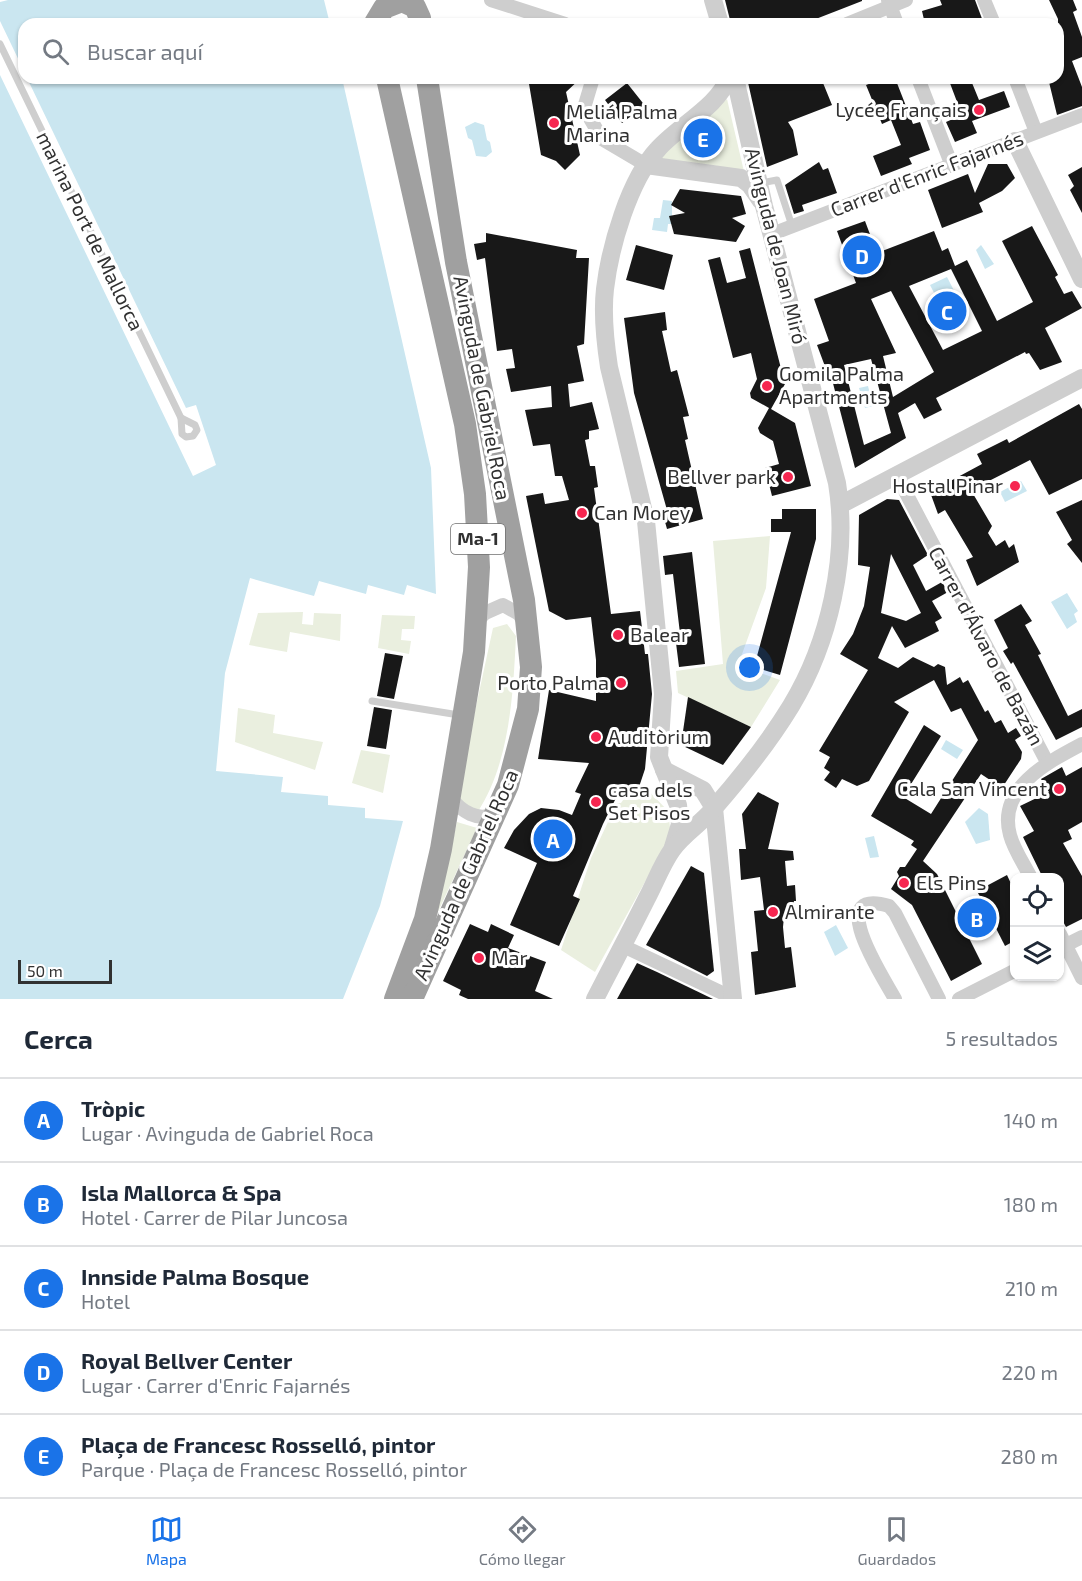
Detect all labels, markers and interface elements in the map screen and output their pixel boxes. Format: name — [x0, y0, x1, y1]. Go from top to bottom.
search box — [18, 18, 1064, 84]
icon: search — [39, 35, 72, 68]
text: Buscar aquí — [87, 38, 203, 64]
place label: Lycée Français — [835, 97, 967, 122]
place label: Meliá Palma Marina — [566, 99, 678, 146]
marker: Lycée Français — [972, 103, 986, 117]
marker: Meliá Palma Marina — [547, 116, 561, 130]
pin: E — [684, 116, 722, 160]
street label: Carrer d'Enric Fajarnés — [827, 125, 1026, 221]
street label: marina Port de Mallorca — [32, 127, 150, 334]
street label: Avinguda de Joan Miró — [741, 145, 813, 347]
pin: D — [842, 232, 882, 278]
street label: Avinguda de Gabriel Roca — [449, 273, 517, 502]
pin: C — [928, 288, 966, 334]
place label: Gomila Palma Apartments — [779, 361, 904, 408]
marker: Gomila Palma Apartments — [760, 379, 774, 393]
place label: Bellver park — [667, 464, 776, 488]
marker: Bellver park — [781, 470, 795, 484]
place label: Hostal Pinar — [892, 473, 1003, 497]
marker: Hostal Pinar — [1008, 479, 1022, 493]
place label: Can Morey — [594, 500, 691, 524]
marker: Can Morey — [575, 506, 589, 520]
road number: Ma-1 — [451, 524, 505, 554]
street label: Carrer d'Álvaro de Bazán — [924, 542, 1050, 749]
place label: Balear — [630, 622, 689, 646]
marker: Balear — [611, 628, 625, 642]
your location — [735, 653, 764, 682]
place label: Porto Palma — [497, 670, 609, 694]
marker: Porto Palma — [614, 676, 628, 690]
place label: Auditòrium — [608, 724, 709, 748]
marker: Auditòrium — [589, 730, 603, 744]
street label: Avinguda de Gabriel Roca — [408, 765, 522, 984]
place label: Cala San Vincent — [897, 776, 1047, 800]
place label: casa dels Set Pisos — [608, 777, 693, 824]
marker: Cala San Vincent — [1052, 782, 1066, 796]
marker: casa dels Set Pisos — [589, 795, 603, 809]
pin: A — [534, 816, 572, 862]
place label: Els Pins — [916, 870, 986, 894]
map controls — [1010, 873, 1064, 981]
button: locate — [1010, 873, 1064, 927]
marker: Els Pins — [897, 876, 911, 890]
pin: B — [958, 896, 996, 940]
place label: Almirante — [785, 899, 875, 923]
marker: Almirante — [766, 905, 780, 919]
button: layers — [1010, 927, 1064, 981]
place label: Mar — [491, 945, 528, 969]
marker: Mar — [472, 951, 486, 965]
scale bar — [18, 957, 112, 984]
text: 50 m — [27, 961, 63, 980]
text: Cerca — [24, 1023, 93, 1054]
text: 5 resultados — [945, 1026, 1058, 1050]
text: Tròpic — [81, 1095, 145, 1121]
text: A — [37, 1108, 50, 1132]
text: 140 m — [1004, 1108, 1058, 1132]
text: Lugar · Avinguda de Gabriel Roca — [81, 1121, 374, 1145]
text: Isla Mallorca & Spa — [81, 1179, 282, 1205]
text: B — [37, 1192, 50, 1216]
text: 180 m — [1004, 1192, 1058, 1216]
text: Hotel · Carrer de Pilar Juncosa — [81, 1205, 348, 1229]
text: Innside Palma Bosque — [81, 1263, 309, 1289]
text: C — [38, 1276, 49, 1300]
text: 210 m — [1005, 1276, 1058, 1300]
text: Hotel — [81, 1289, 130, 1313]
text: Royal Bellver Center — [81, 1347, 292, 1373]
text: D — [37, 1360, 50, 1384]
text: 220 m — [1001, 1360, 1058, 1384]
text: Lugar · Carrer d'Enric Fajarnés — [81, 1373, 350, 1397]
text: Plaça de Francesc Rosselló, pintor — [81, 1431, 436, 1457]
text: E — [38, 1444, 49, 1468]
text: 280 m — [1001, 1444, 1058, 1468]
text: Parque · Plaça de Francesc Rosselló, pintor — [81, 1457, 467, 1481]
tab: Mapa — [146, 1513, 187, 1568]
tab: Cómo llegar — [479, 1513, 566, 1568]
tab: Guardados — [858, 1513, 936, 1568]

